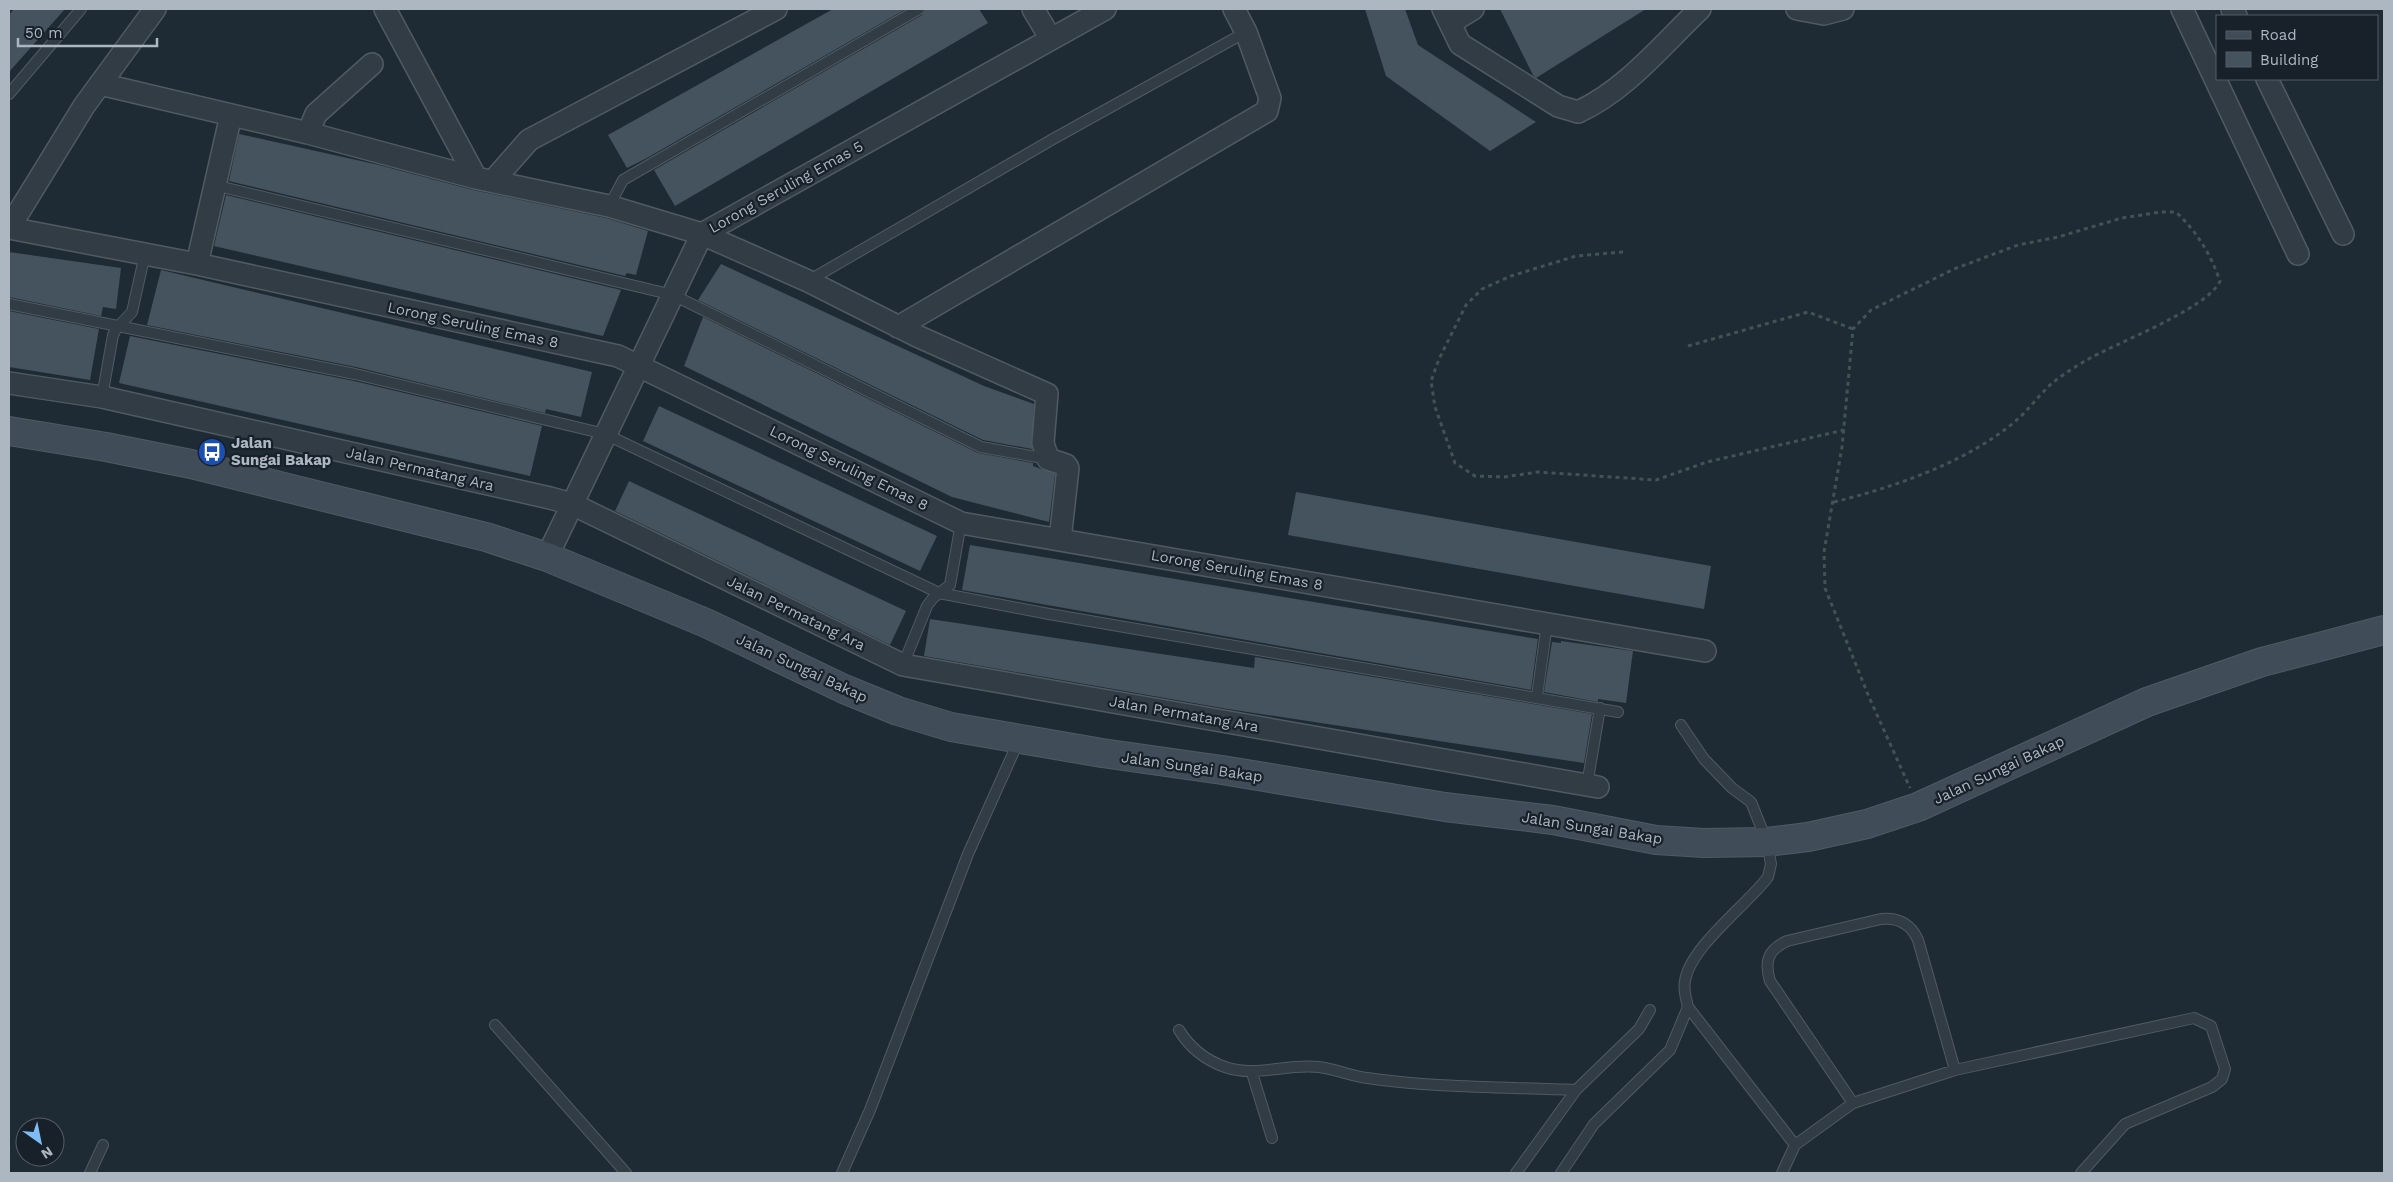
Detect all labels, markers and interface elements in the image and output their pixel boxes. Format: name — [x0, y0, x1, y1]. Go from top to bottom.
scale bar — [18, 15, 156, 47]
legend — [2216, 15, 2378, 80]
text: 50 m — [25, 24, 62, 42]
text: Road — [2260, 26, 2297, 44]
text: Building — [2260, 51, 2318, 69]
street label: Lorong Seruling Emas 5 — [706, 137, 866, 237]
street label: Lorong Seruling Emas 8 — [386, 298, 560, 352]
street label: Lorong Seruling Emas 8 — [767, 422, 931, 514]
place label: Jalan Sungai Bakap — [231, 434, 331, 469]
bus stop icon: Jalan Sungai Bakap — [197, 437, 227, 467]
street label: Jalan Permatang Ara — [344, 443, 496, 495]
street label: Lorong Seruling Emas 8 — [1150, 546, 1324, 594]
street label: Jalan Permatang Ara — [724, 572, 868, 654]
street label: Jalan Sungai Bakap — [734, 630, 870, 706]
street label: Jalan Permatang Ara — [1108, 692, 1261, 736]
street label: Jalan Sungai Bakap — [1931, 732, 2067, 808]
street label: Jalan Sungai Bakap — [1120, 748, 1264, 786]
street label: Jalan Sungai Bakap — [1520, 808, 1664, 848]
north arrow — [15, 1117, 65, 1167]
text: N — [38, 1143, 56, 1162]

